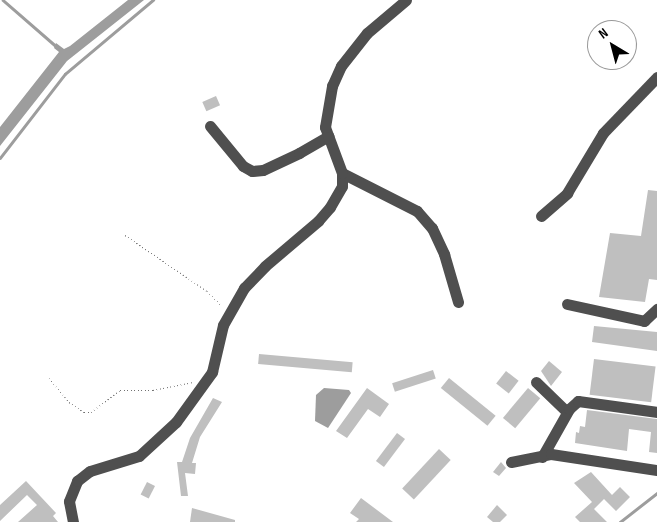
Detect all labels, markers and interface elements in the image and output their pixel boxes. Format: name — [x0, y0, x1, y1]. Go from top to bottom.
north arrow — [587, 20, 637, 70]
text: N — [595, 24, 611, 42]

